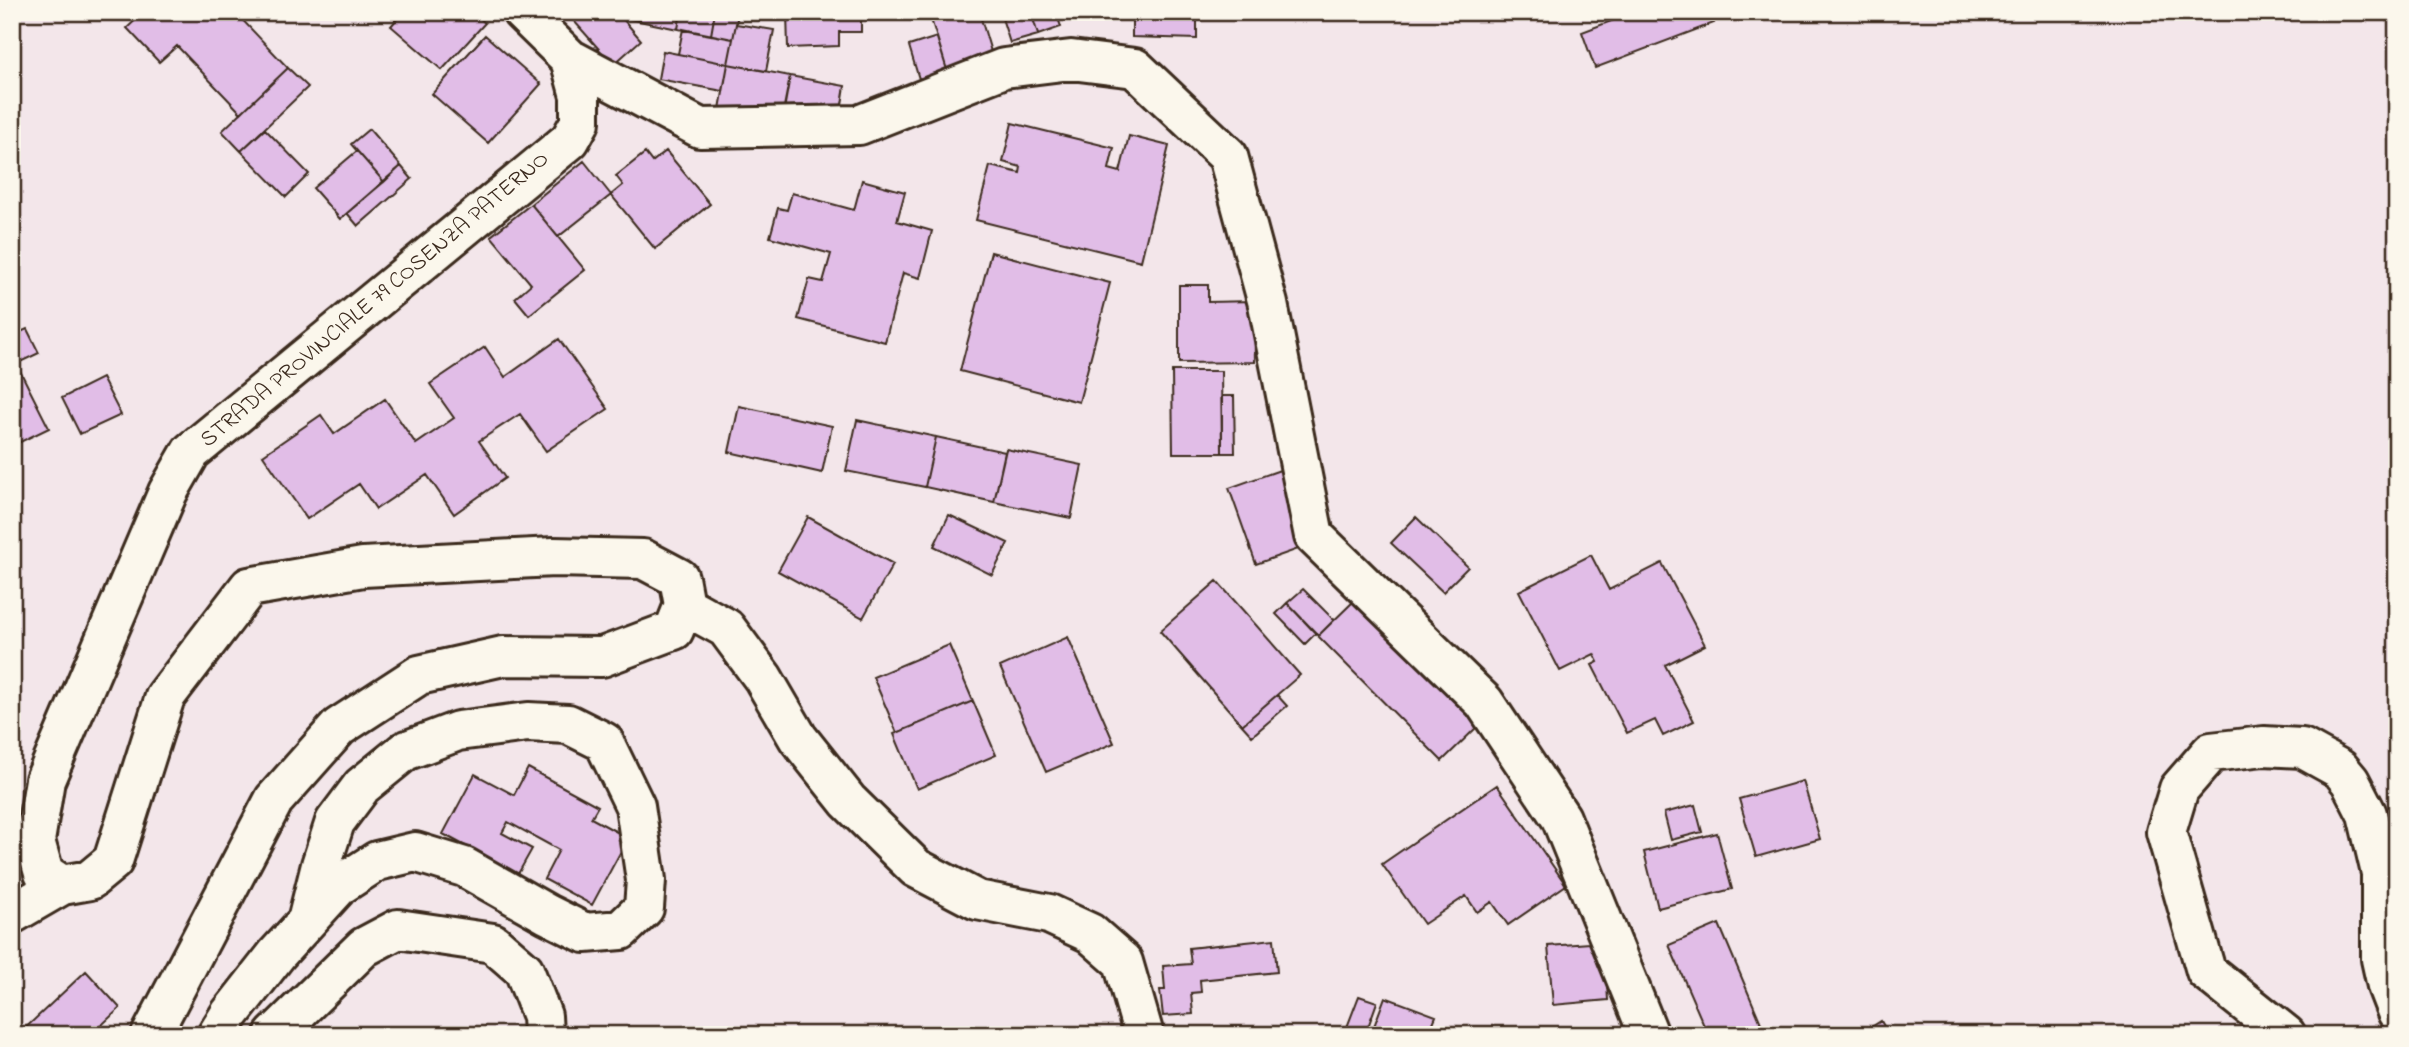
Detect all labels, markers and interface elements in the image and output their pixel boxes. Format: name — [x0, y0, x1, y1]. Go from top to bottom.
street label: STRADA PROVINCIALE 79 COSENZA PATERNO — [193, 144, 557, 456]

